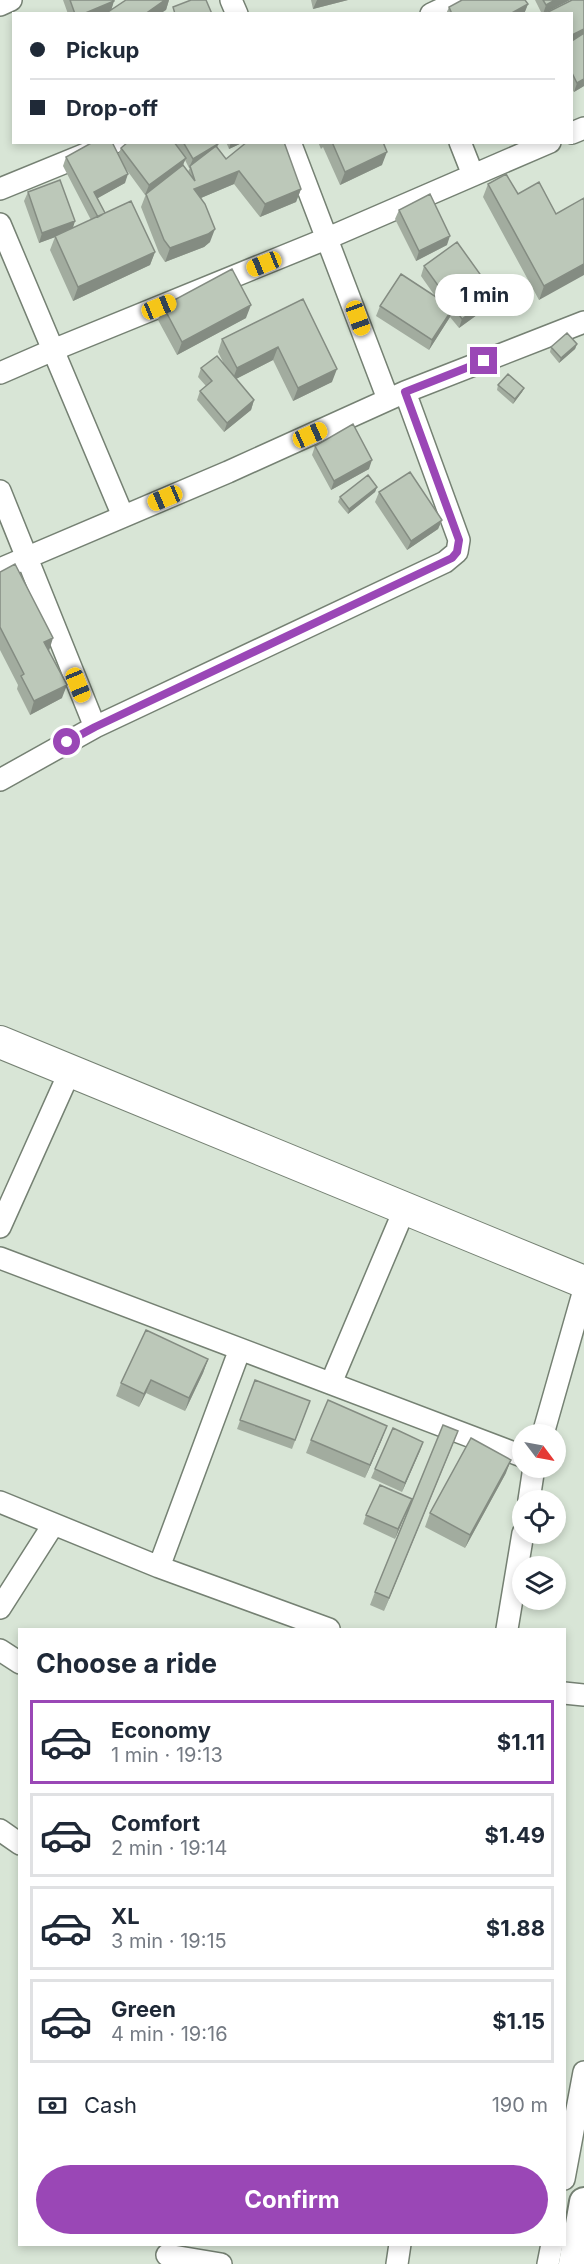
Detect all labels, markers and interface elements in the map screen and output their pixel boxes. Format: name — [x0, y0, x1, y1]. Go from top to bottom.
text: Pickup — [66, 37, 140, 63]
text: Drop-off — [66, 95, 158, 121]
car — [244, 249, 284, 279]
callout: 1 min — [434, 274, 534, 316]
text: 1 min — [460, 283, 509, 307]
car — [139, 292, 179, 322]
car — [343, 298, 373, 338]
route end — [470, 347, 497, 374]
car — [290, 419, 330, 451]
car — [145, 483, 185, 513]
car — [63, 665, 93, 705]
route start — [53, 728, 80, 755]
north arrow — [512, 1424, 566, 1478]
map controls — [512, 1424, 566, 1610]
button: locate — [512, 1490, 566, 1544]
button: layers — [512, 1556, 566, 1610]
text: Choose a ride — [36, 1647, 217, 1680]
icon: car — [39, 1715, 93, 1769]
text: Economy — [111, 1717, 211, 1743]
text: $1.11 — [497, 1729, 545, 1755]
text: 1 min · 19:13 — [111, 1743, 223, 1767]
icon: car — [39, 1808, 93, 1862]
text: Comfort — [111, 1810, 200, 1836]
text: $1.49 — [485, 1822, 545, 1848]
text: 2 min · 19:14 — [111, 1836, 227, 1860]
icon: car — [39, 1901, 93, 1955]
text: XL — [111, 1903, 140, 1929]
text: $1.88 — [486, 1915, 545, 1941]
text: 3 min · 19:15 — [111, 1929, 227, 1953]
icon: car — [39, 1994, 93, 2048]
text: Green — [111, 1996, 176, 2022]
text: $1.15 — [492, 2008, 545, 2034]
text: 4 min · 19:16 — [111, 2022, 228, 2046]
icon: cash — [36, 2089, 69, 2122]
text: Cash — [84, 2092, 137, 2118]
text: 190 m — [492, 2093, 548, 2117]
button: Confirm — [36, 2165, 548, 2234]

